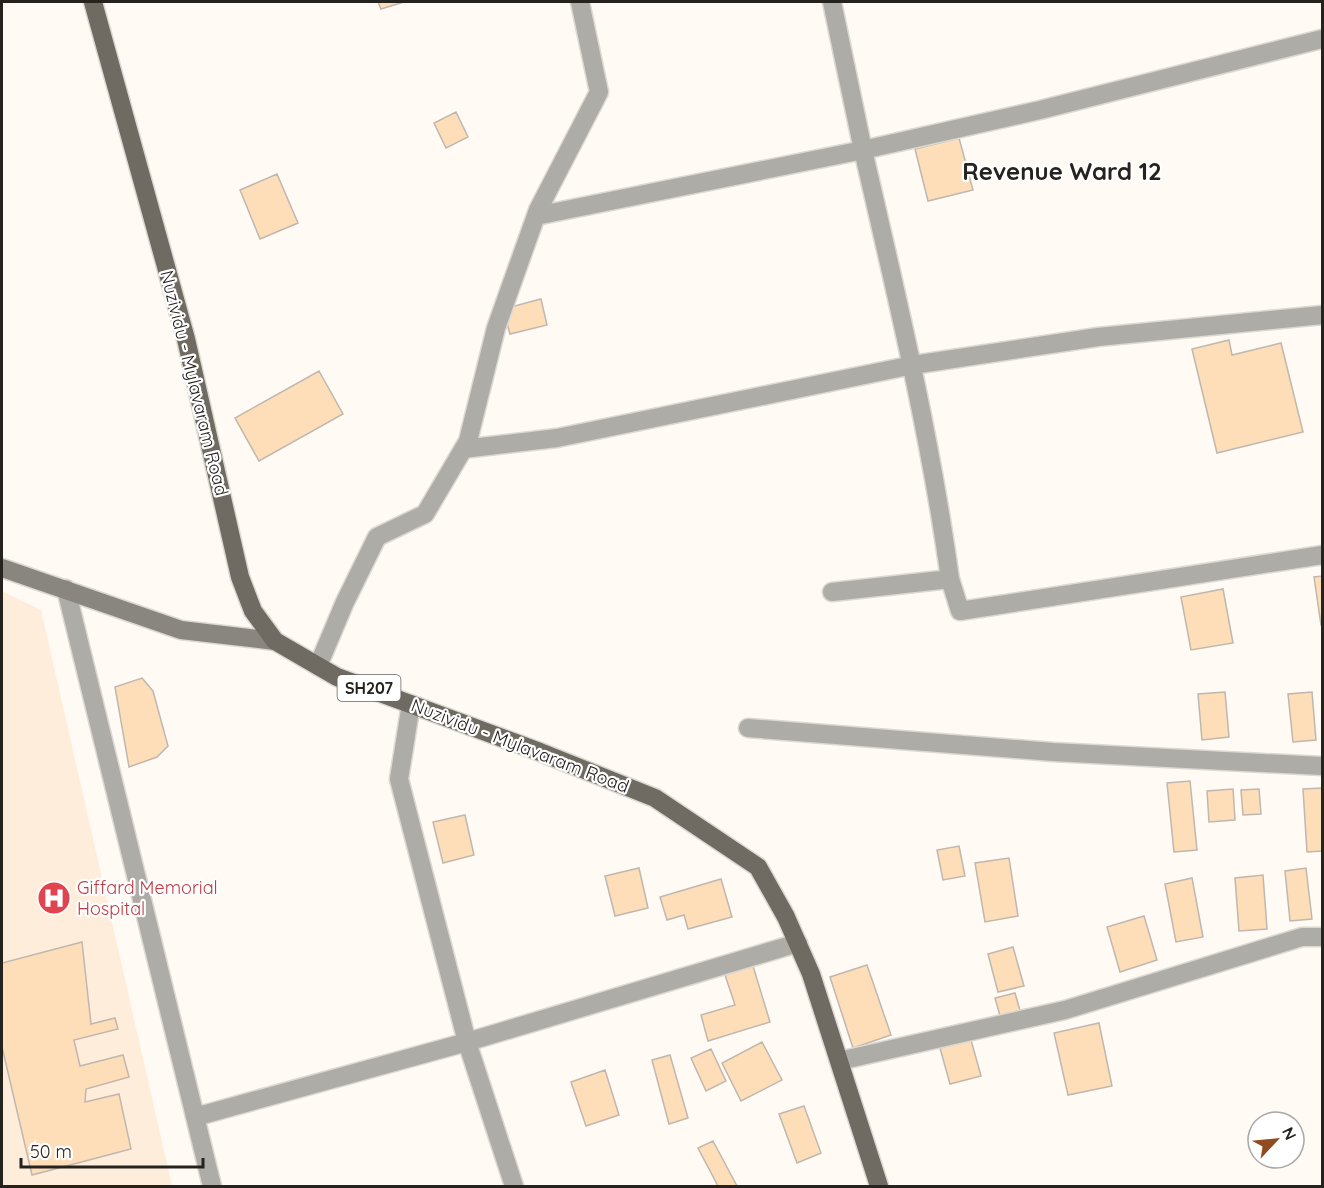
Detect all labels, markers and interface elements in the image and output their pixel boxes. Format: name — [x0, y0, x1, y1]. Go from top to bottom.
district label: Revenue Ward 12 — [962, 156, 1162, 186]
street label: Nuzividu - Mylavaram Road — [155, 268, 234, 498]
road number: SH207 — [338, 675, 400, 701]
street label: Nuzividu - Mylavaram Road — [408, 693, 632, 798]
place label: Giffard Memorial Hospital — [77, 876, 218, 920]
hospital icon: Giffard Memorial Hospital — [36, 880, 72, 916]
north arrow — [1246, 1110, 1306, 1170]
text: N — [1278, 1124, 1301, 1143]
scale bar — [21, 1131, 202, 1169]
text: 50 m — [30, 1140, 72, 1163]

